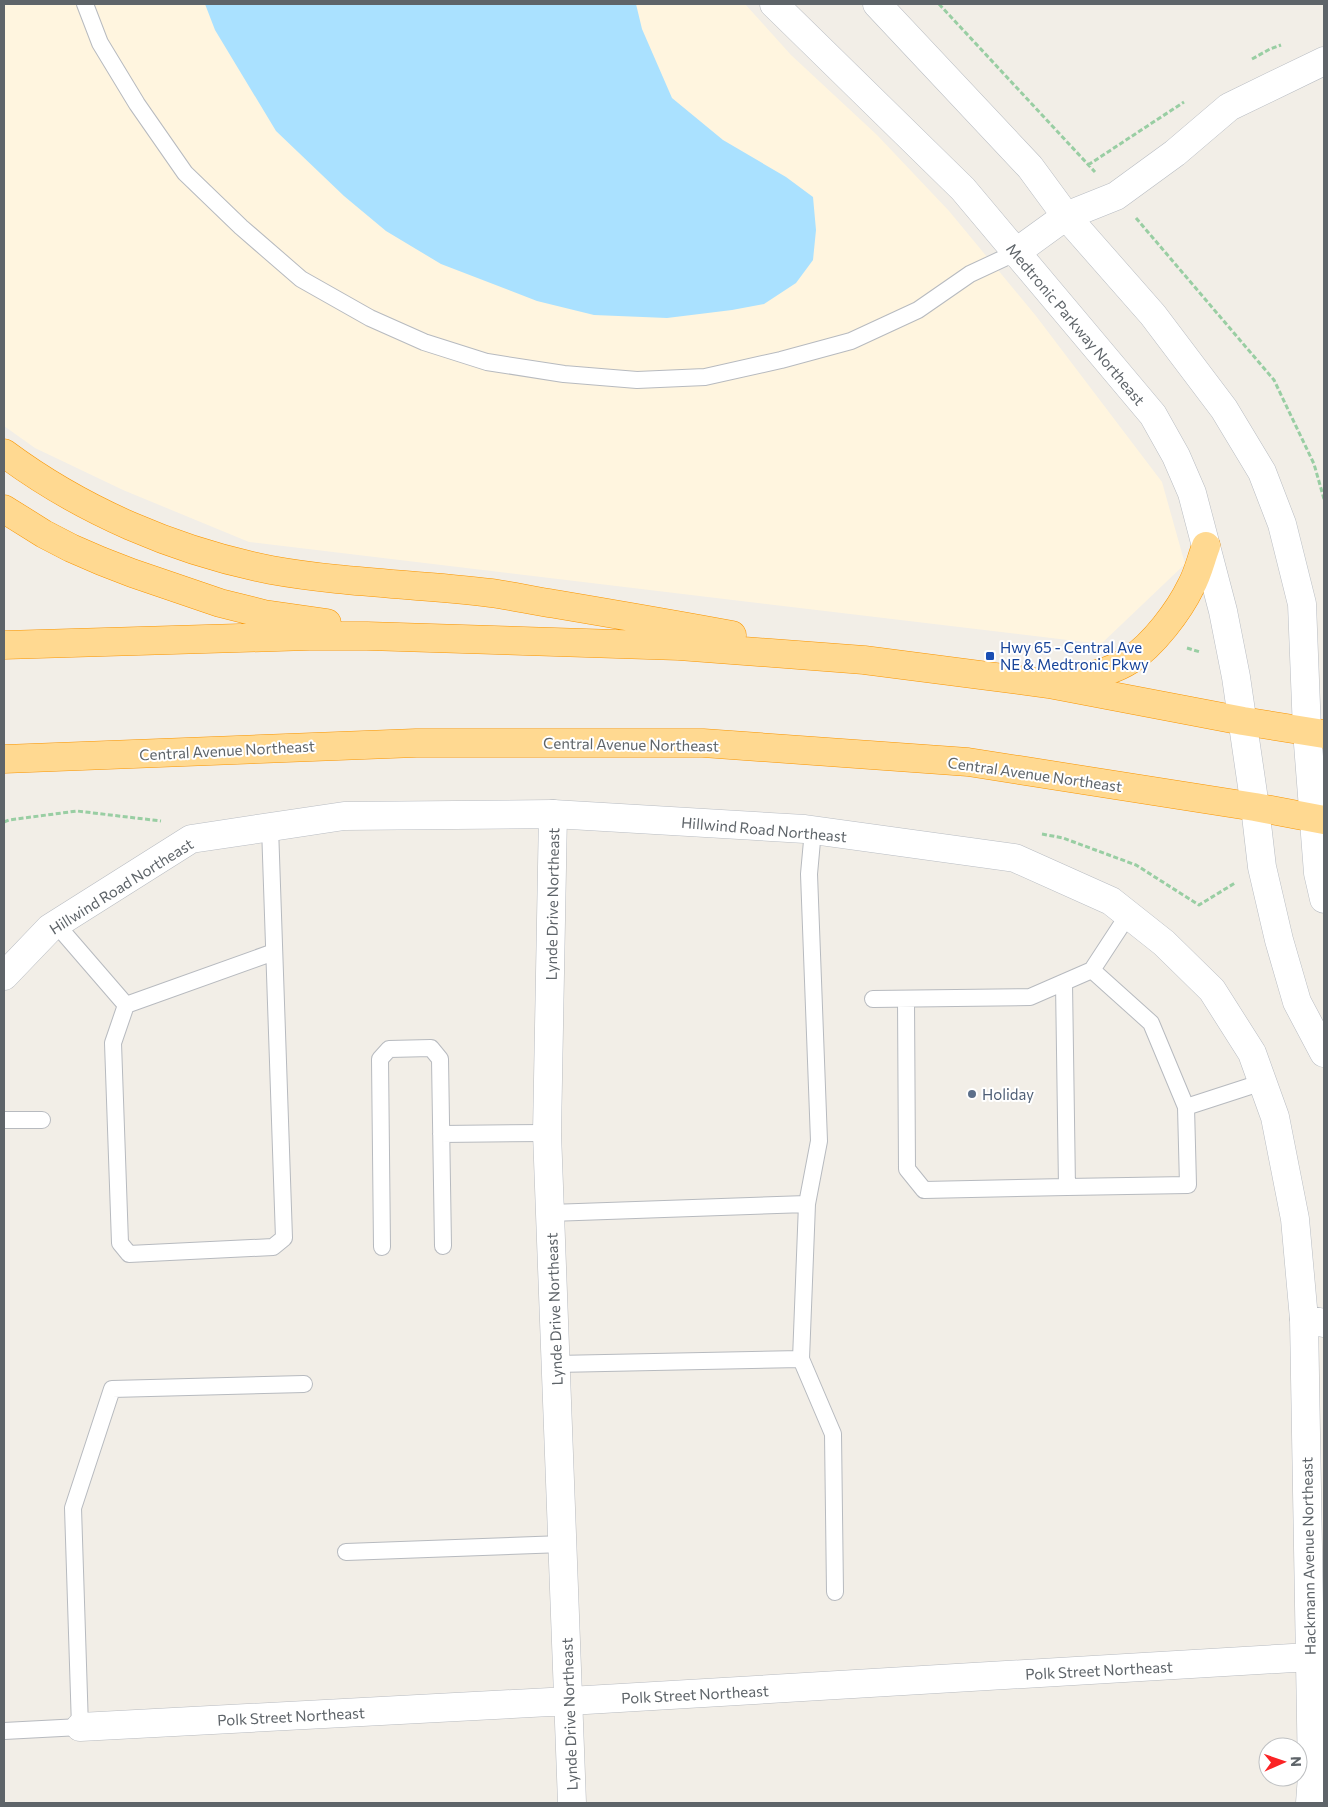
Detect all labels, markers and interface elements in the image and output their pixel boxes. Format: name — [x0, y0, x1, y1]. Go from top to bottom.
street label: Medtronic Parkway Northeast — [1003, 239, 1149, 409]
place label: Hwy 65 - Central Ave NE & Medtronic Pkwy — [1000, 638, 1149, 673]
marker: Hwy 65 - Central Ave NE & Medtronic Pkwy — [984, 650, 996, 662]
street label: Central Avenue Northeast — [543, 733, 719, 755]
street label: Central Avenue Northeast — [139, 736, 315, 764]
street label: Central Avenue Northeast — [947, 753, 1123, 795]
street label: Hillwind Road Northeast — [680, 813, 848, 845]
street label: Lynde Drive Northeast — [542, 827, 562, 981]
street label: Hillwind Road Northeast — [46, 834, 196, 938]
place label: Holiday — [982, 1085, 1034, 1103]
marker: Holiday — [966, 1088, 978, 1100]
street label: Lynde Drive Northeast — [542, 1232, 566, 1386]
street label: Hackmann Avenue Northeast — [1297, 1457, 1319, 1655]
street label: Lynde Drive Northeast — [557, 1637, 581, 1791]
street label: Polk Street Northeast — [1025, 1657, 1173, 1683]
street label: Polk Street Northeast — [621, 1681, 769, 1707]
street label: Polk Street Northeast — [217, 1703, 365, 1729]
north arrow — [1258, 1737, 1308, 1787]
text: N — [1288, 1756, 1305, 1767]

